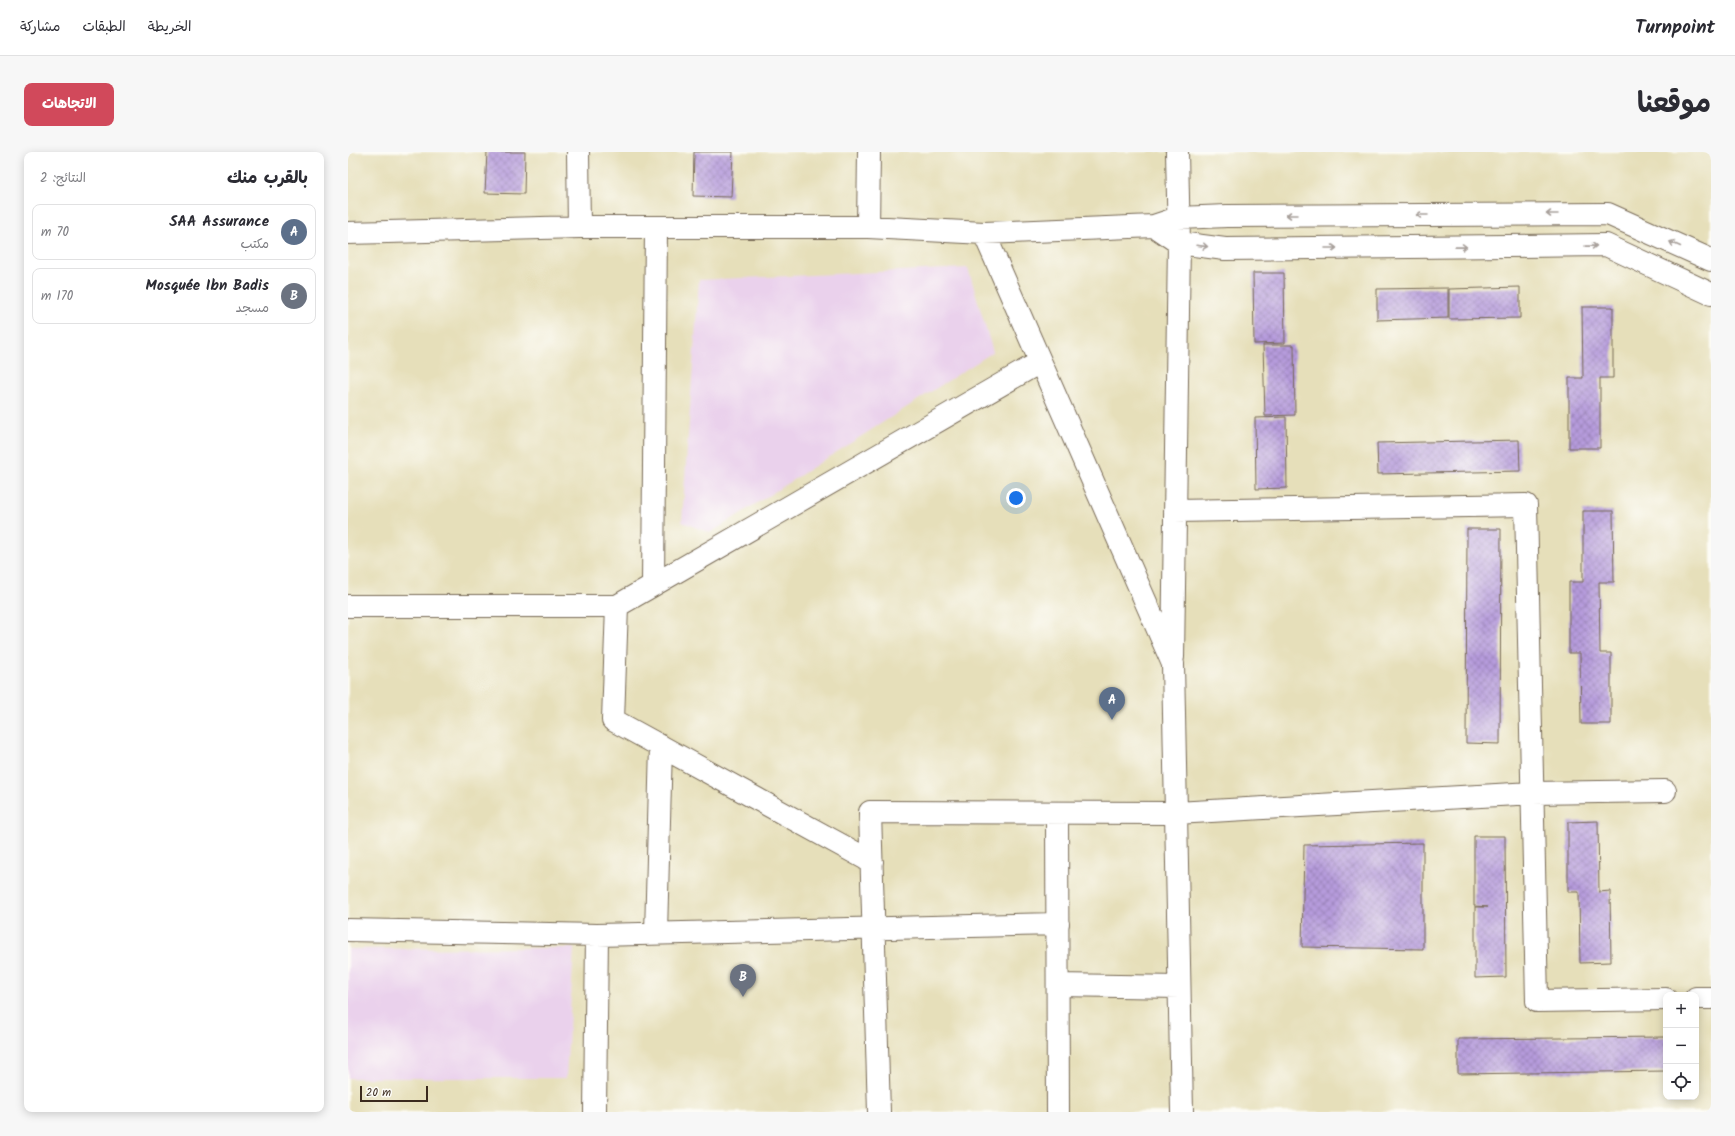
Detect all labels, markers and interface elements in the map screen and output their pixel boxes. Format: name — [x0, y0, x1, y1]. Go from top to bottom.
text: Turnpoint — [1635, 13, 1715, 43]
text: مشاركة — [20, 16, 60, 38]
text: الطبقات — [82, 16, 126, 38]
text: الخريطة — [148, 16, 191, 38]
text: موقعنا — [1637, 82, 1711, 127]
button: الاتجاهات — [24, 83, 114, 126]
text: بالقرب منك — [227, 165, 308, 192]
text: النتائج: 2 — [40, 168, 86, 189]
text: SAA Assurance — [169, 210, 269, 234]
one-way arrow — [1546, 210, 1559, 218]
one-way arrow — [1286, 211, 1299, 219]
one-way arrow — [1416, 211, 1429, 219]
text: 70 m — [41, 222, 69, 243]
text: A — [290, 222, 298, 243]
text: مكتب — [241, 234, 269, 255]
one-way arrow — [1670, 240, 1682, 247]
one-way arrow — [1195, 242, 1208, 250]
one-way arrow — [1584, 242, 1597, 249]
one-way arrow — [1454, 243, 1467, 251]
one-way arrow — [1324, 244, 1337, 252]
text: Mosquée Ibn Badis — [146, 274, 269, 298]
text: 170 m — [41, 286, 73, 307]
text: B — [290, 286, 298, 307]
text: مسجد — [236, 298, 269, 319]
your location — [1006, 488, 1026, 508]
pin: A — [1099, 687, 1125, 720]
pin: B — [730, 964, 756, 997]
map controls — [1663, 992, 1699, 1100]
button: + — [1663, 992, 1699, 1028]
button: − — [1663, 1028, 1699, 1064]
button: locate — [1663, 1064, 1699, 1100]
scale bar — [360, 1084, 428, 1103]
text: 20 m — [366, 1084, 391, 1102]

